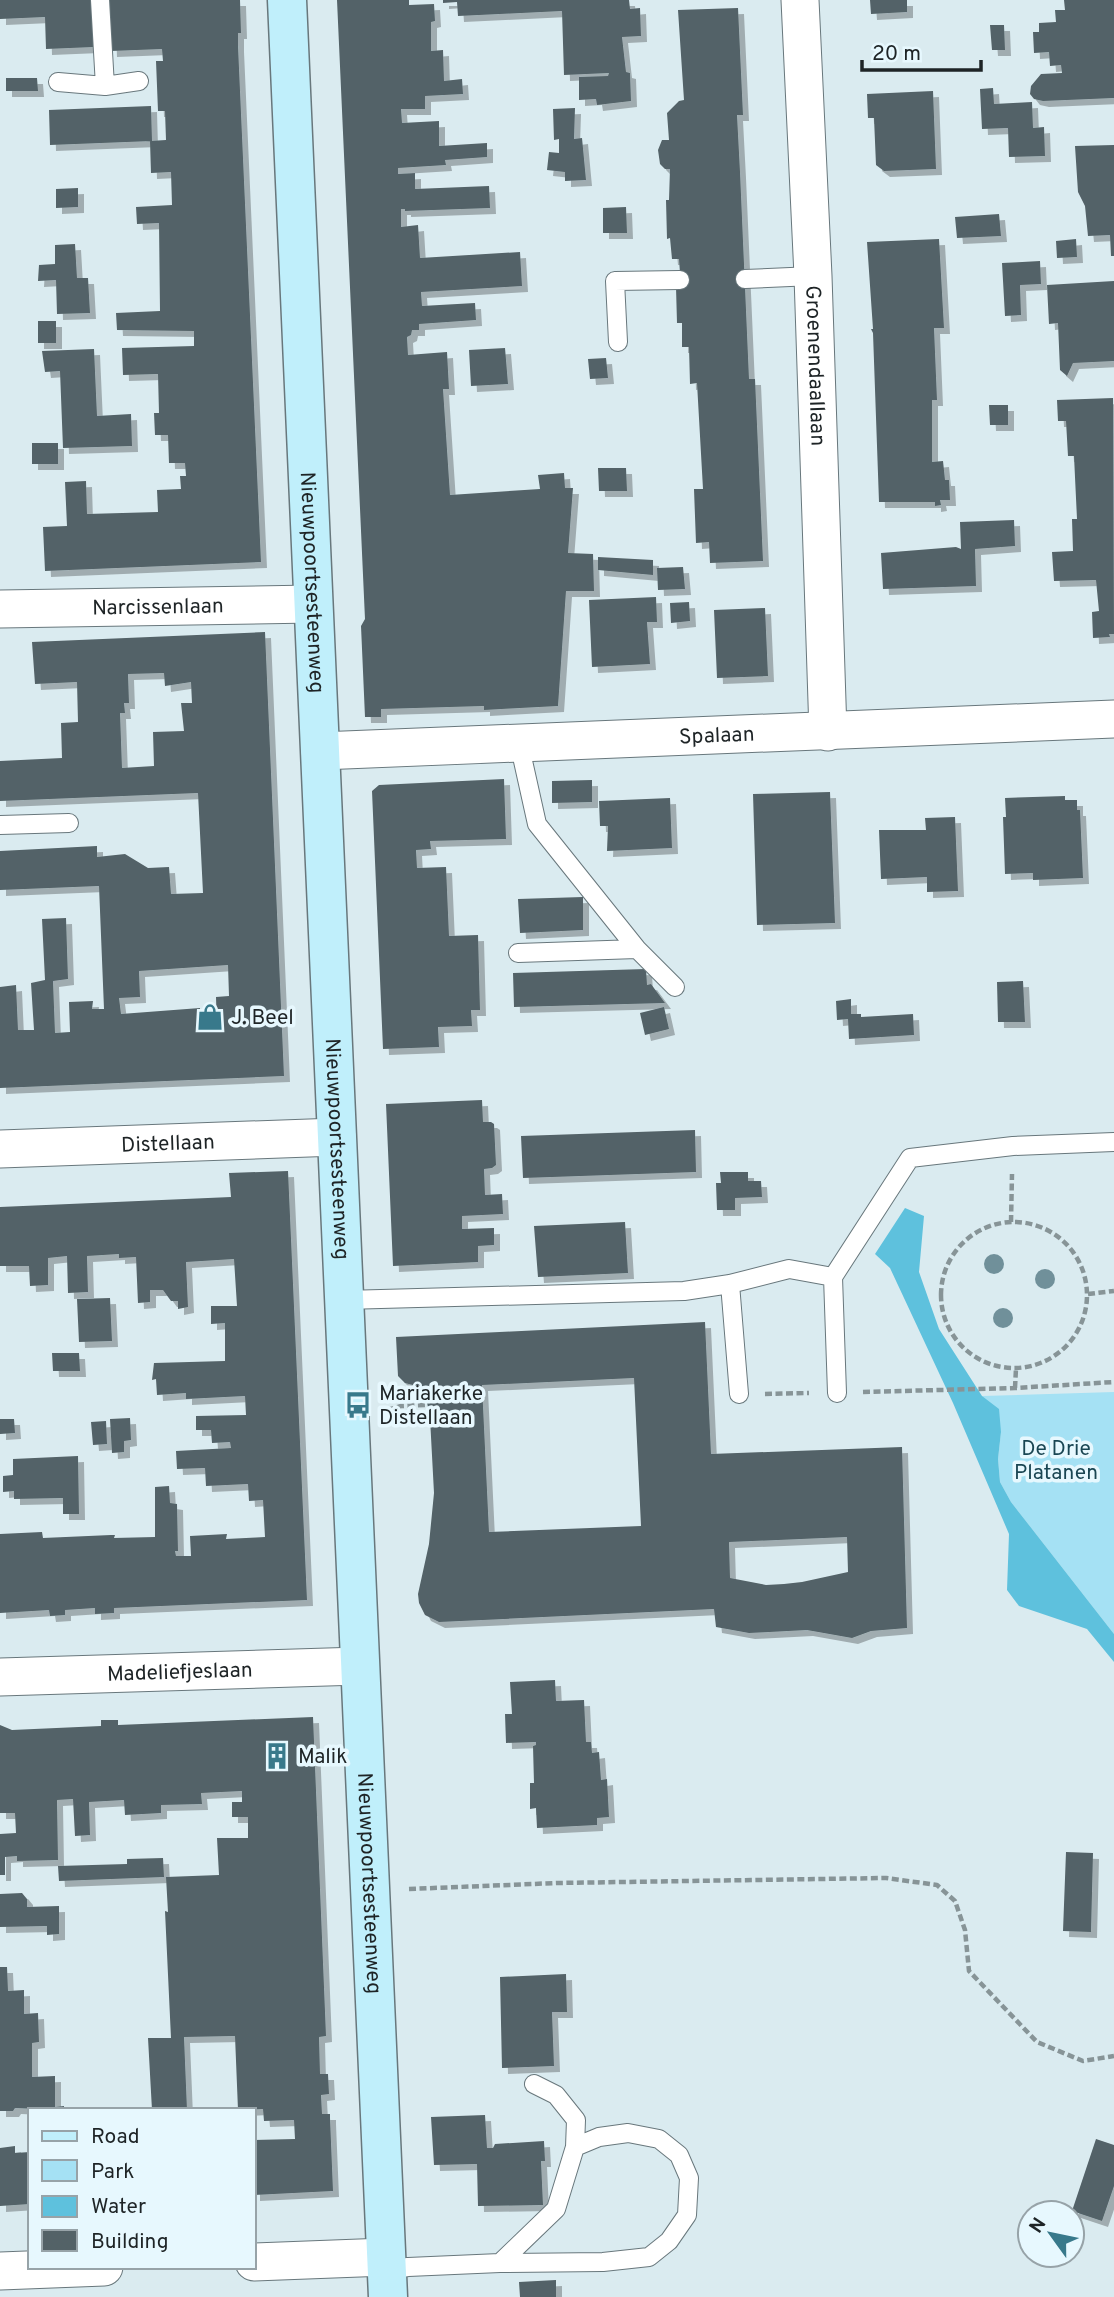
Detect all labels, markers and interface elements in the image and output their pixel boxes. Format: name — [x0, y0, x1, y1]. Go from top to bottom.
scale bar — [862, 28, 981, 72]
text: 20 m — [872, 41, 921, 68]
street label: Groenendaallaan — [798, 285, 831, 447]
street label: Nieuwpoortsesteenweg — [293, 471, 329, 694]
street label: Narcissenlaan — [92, 593, 224, 623]
street label: Spalaan — [678, 721, 755, 752]
shop icon: J. Beel — [195, 1002, 225, 1032]
place label: J. Beel — [231, 1005, 294, 1032]
street label: Nieuwpoortsesteenweg — [318, 1038, 354, 1260]
street label: Distellaan — [121, 1129, 215, 1160]
place label: Mariakerke Distellaan — [379, 1381, 483, 1432]
bus stop icon: Mariakerke Distellaan — [343, 1390, 373, 1420]
park label: De Drie Platanen — [1014, 1436, 1098, 1487]
street label: Madeliefjeslaan — [107, 1657, 253, 1689]
building icon: Malik — [262, 1741, 292, 1771]
place label: Malik — [298, 1744, 347, 1771]
street label: Nieuwpoortsesteenweg — [350, 1772, 387, 1995]
legend — [28, 2108, 256, 2269]
text: Road — [91, 2124, 140, 2151]
text: Park — [91, 2159, 134, 2186]
text: Water — [91, 2194, 146, 2221]
north arrow — [1016, 2199, 1086, 2269]
text: N — [1025, 2214, 1052, 2238]
text: Building — [91, 2229, 169, 2256]

